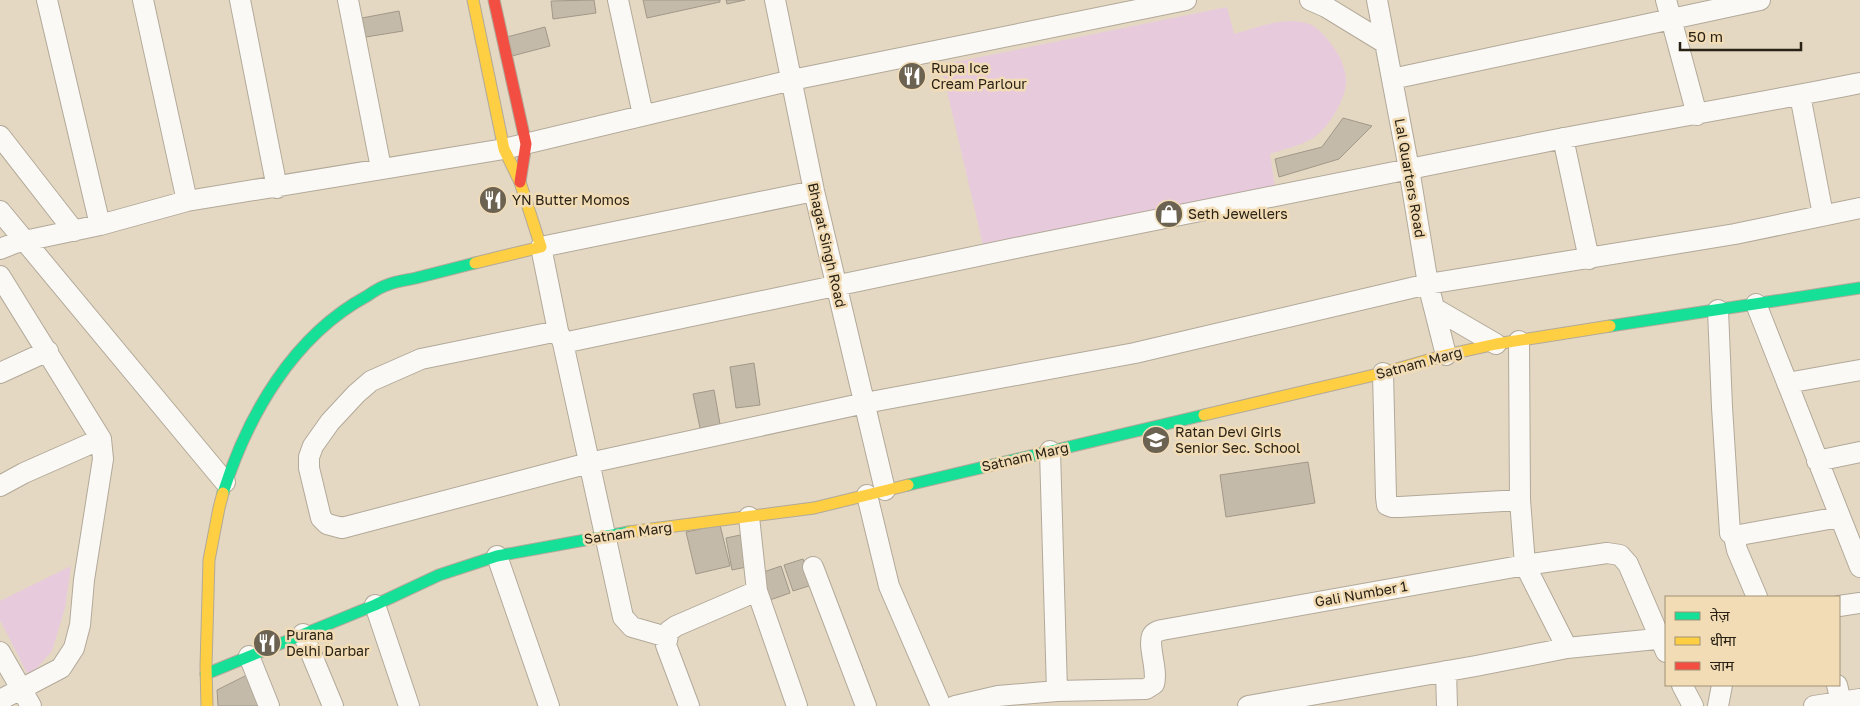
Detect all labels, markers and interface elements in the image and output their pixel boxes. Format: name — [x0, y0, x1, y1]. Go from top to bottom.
scale bar — [1680, 20, 1801, 52]
text: 50 m — [1688, 27, 1723, 45]
place label: Rupa Ice Cream Parlour — [931, 59, 1027, 92]
restaurant icon: Rupa Ice Cream Parlour — [897, 61, 927, 91]
street label: Lal Quarters Road — [1392, 117, 1429, 239]
street label: Bhagat Singh Road — [805, 181, 850, 309]
restaurant icon: YN Butter Momos — [478, 185, 508, 215]
place label: YN Butter Momos — [512, 191, 630, 208]
shop icon: Seth Jewellers — [1154, 199, 1184, 229]
place label: Seth Jewellers — [1188, 205, 1288, 222]
street label: Satnam Marg — [1374, 343, 1464, 382]
place label: Ratan Devi Girls Senior Sec. School — [1175, 423, 1300, 456]
school or university icon: Ratan Devi Girls Senior Sec. School — [1141, 425, 1171, 455]
street label: Satnam Marg — [980, 438, 1070, 475]
street label: Satnam Marg — [583, 518, 673, 547]
street label: Gali Number 1 — [1313, 577, 1409, 610]
legend — [1665, 596, 1840, 686]
text: तेज़ — [1710, 606, 1731, 624]
place label: Purana Delhi Darbar — [286, 626, 370, 659]
restaurant icon: Purana Delhi Darbar — [252, 628, 282, 658]
text: धीमा — [1710, 631, 1737, 649]
text: जाम — [1710, 656, 1735, 674]

